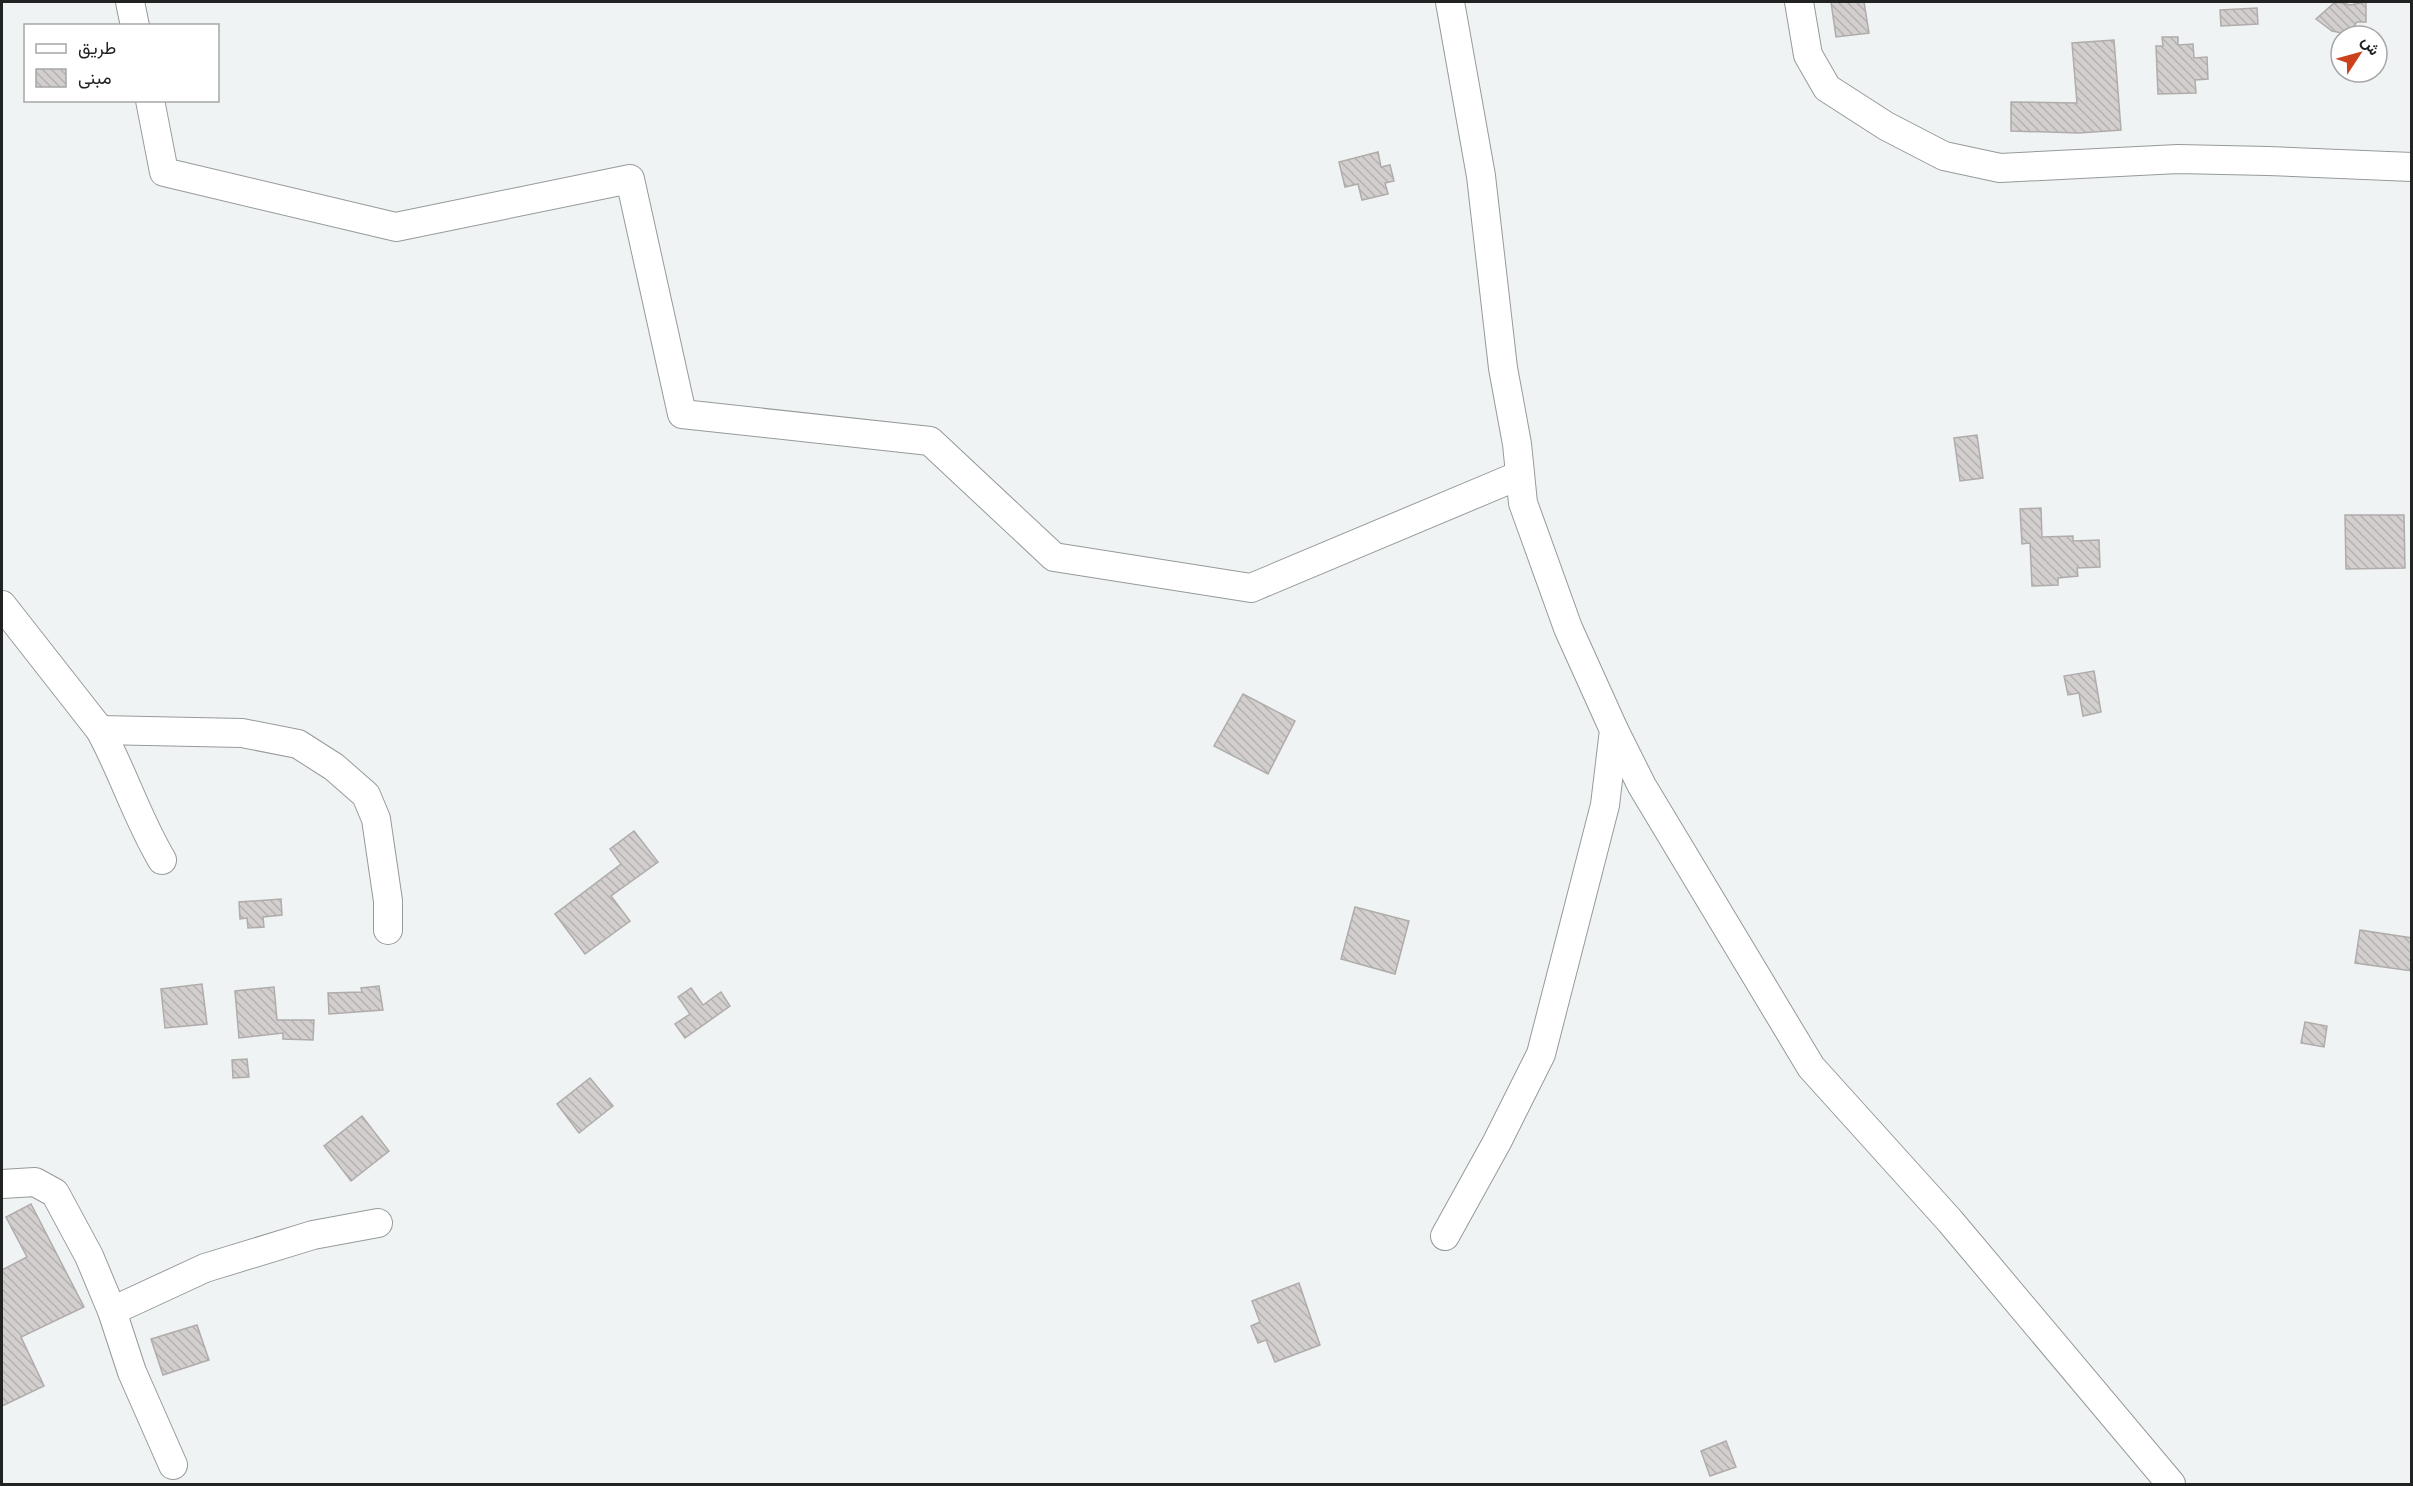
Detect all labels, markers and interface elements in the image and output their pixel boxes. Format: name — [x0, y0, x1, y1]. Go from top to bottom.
legend — [24, 24, 219, 102]
north arrow — [2329, 24, 2389, 84]
text: ش — [2355, 31, 2386, 61]
text: طريق — [78, 35, 116, 62]
text: مبنى — [78, 65, 112, 92]

